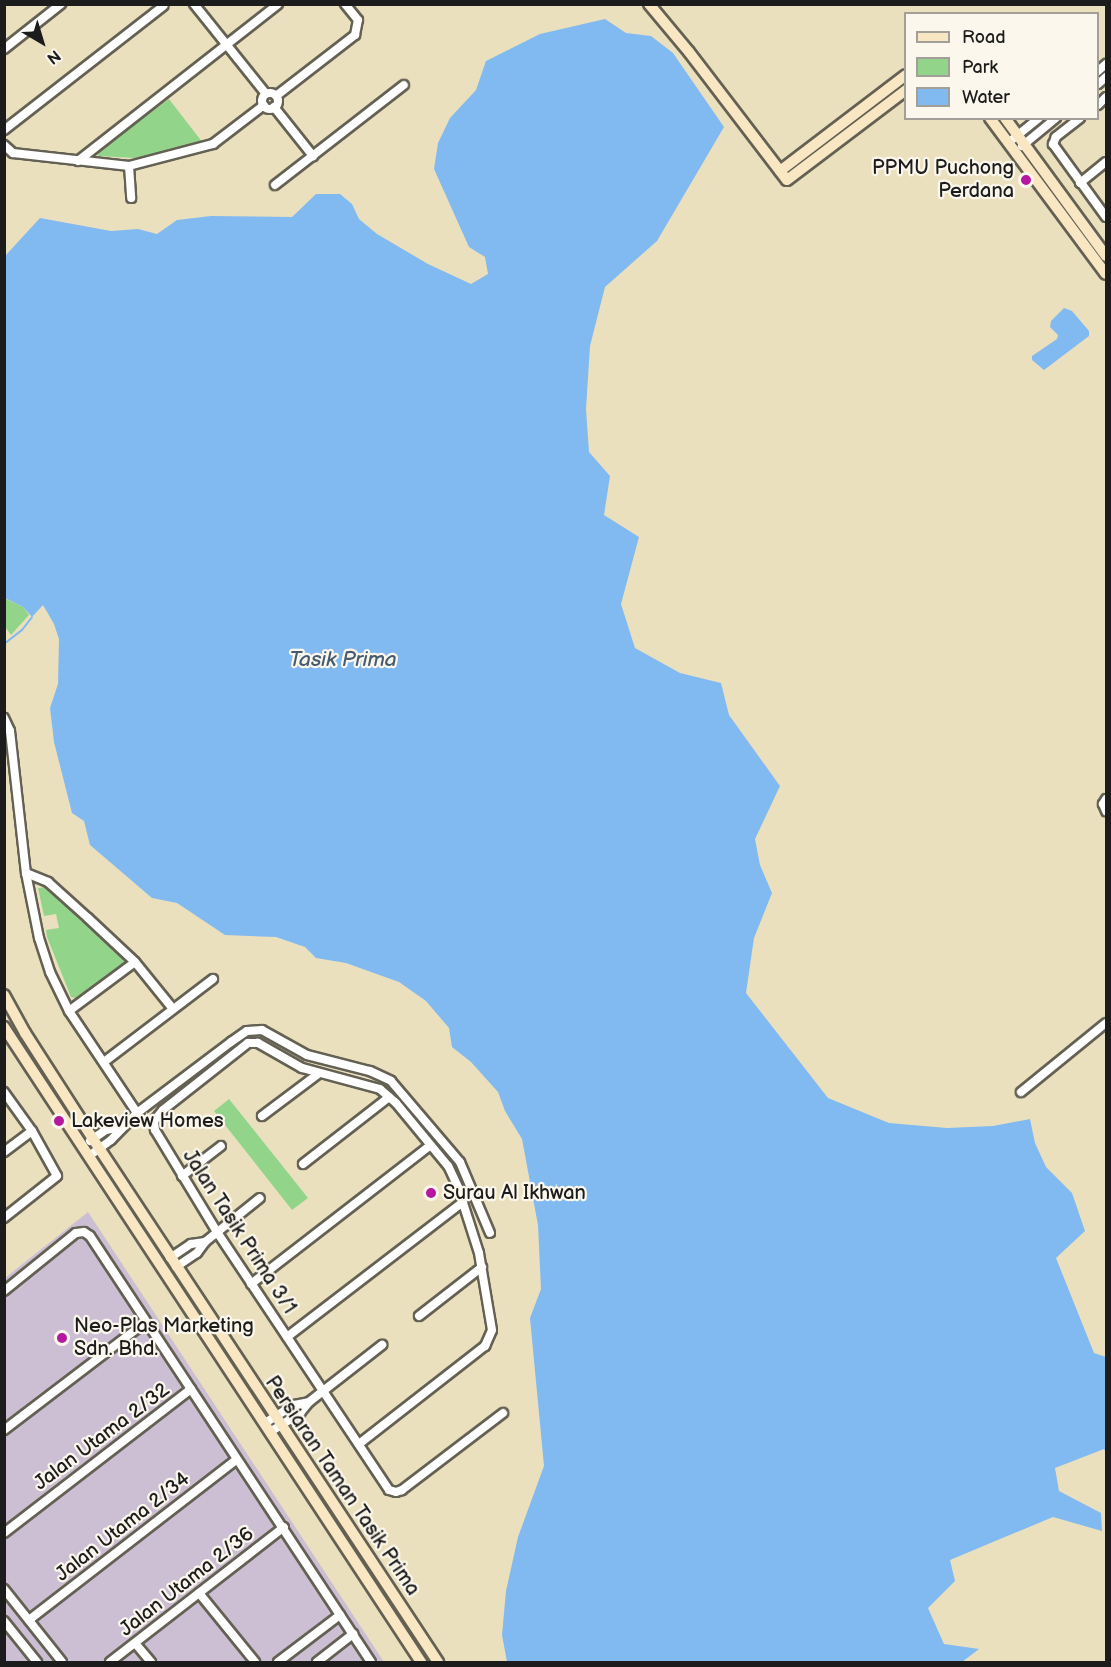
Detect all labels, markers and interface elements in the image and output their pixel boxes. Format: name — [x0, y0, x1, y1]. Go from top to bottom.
north arrow — [12, 12, 72, 72]
legend — [904, 12, 1099, 120]
text: Road — [962, 27, 1006, 48]
text: N — [43, 45, 64, 68]
text: Park — [962, 57, 998, 78]
text: Water — [962, 87, 1010, 108]
place label: PPMU Puchong Perdana — [872, 156, 1014, 203]
marker: PPMU Puchong Perdana — [1019, 173, 1033, 187]
water label: Tasik Prima — [289, 647, 397, 673]
place label: Lakeview Homes — [71, 1109, 224, 1133]
marker: Lakeview Homes — [52, 1114, 66, 1128]
street label: Jalan Tasik Prima 3/1 — [177, 1145, 301, 1319]
place label: Surau Al Ikhwan — [443, 1181, 586, 1205]
marker: Surau Al Ikhwan — [424, 1186, 438, 1200]
place label: Neo-Plas Marketing Sdn. Bhd. — [74, 1314, 254, 1361]
marker: Neo-Plas Marketing Sdn. Bhd. — [55, 1331, 69, 1345]
street label: Persiaran Taman Tasik Prima — [259, 1371, 425, 1601]
street label: Jalan Utama 2/32 — [30, 1378, 174, 1496]
street label: Jalan Utama 2/34 — [51, 1467, 195, 1587]
street label: Jalan Utama 2/36 — [115, 1522, 259, 1642]

